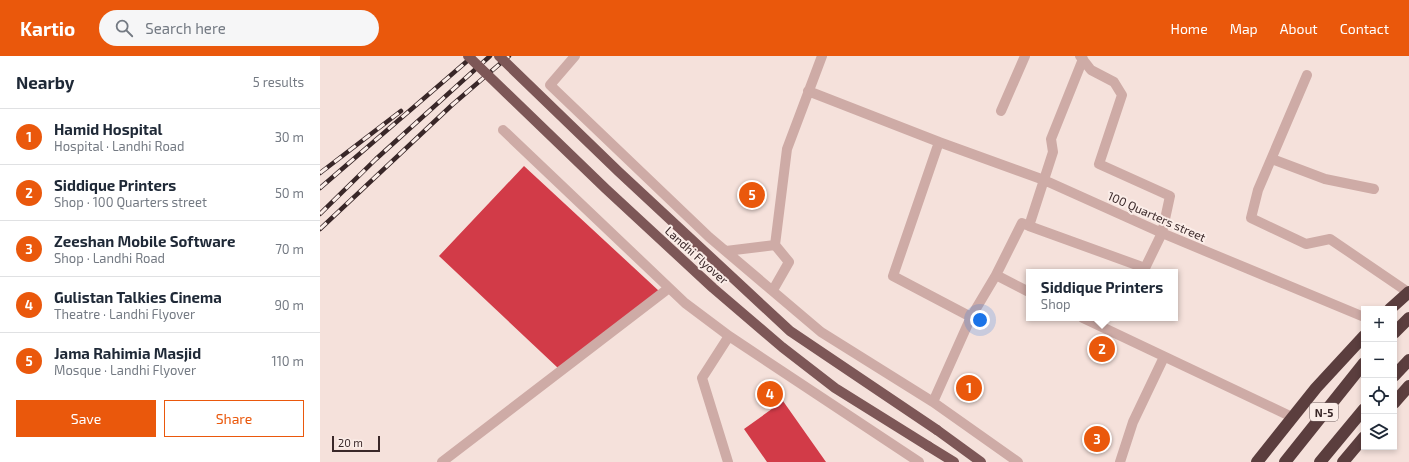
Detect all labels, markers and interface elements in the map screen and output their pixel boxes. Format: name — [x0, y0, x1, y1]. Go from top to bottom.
search box — [99, 10, 379, 46]
text: Kartio — [20, 17, 75, 40]
icon: search — [113, 17, 135, 39]
text: Search here — [145, 19, 226, 37]
text: Home — [1171, 20, 1208, 37]
text: Map — [1230, 20, 1258, 37]
text: About — [1280, 20, 1318, 37]
text: Contact — [1340, 20, 1389, 37]
text: Nearby — [16, 72, 74, 92]
text: 5 results — [253, 74, 304, 90]
text: Hamid Hospital — [54, 120, 162, 138]
text: 1 — [26, 129, 32, 145]
text: 30 m — [275, 129, 304, 145]
text: Hospital · Landhi Road — [54, 138, 184, 154]
text: Siddique Printers — [54, 176, 176, 194]
pin: 5 — [739, 180, 765, 210]
text: 2 — [25, 185, 33, 201]
text: 50 m — [275, 185, 304, 201]
street label: 100 Quarters street — [1106, 188, 1208, 245]
text: Shop · 100 Quarters street — [54, 194, 207, 210]
street label: Landhi Flyover — [663, 223, 731, 287]
text: Zeeshan Mobile Software — [54, 232, 236, 250]
text: 3 — [25, 241, 33, 257]
text: 70 m — [275, 241, 304, 257]
text: Shop · Landhi Road — [54, 250, 165, 266]
popup — [1026, 269, 1178, 321]
text: Siddique Printers — [1041, 278, 1163, 296]
text: Gulistan Talkies Cinema — [54, 288, 222, 306]
text: Shop — [1041, 296, 1071, 312]
text: 4 — [25, 297, 33, 313]
text: 90 m — [274, 297, 304, 313]
text: Theatre · Landhi Flyover — [54, 306, 195, 322]
map controls — [1361, 306, 1397, 450]
button: + — [1361, 306, 1397, 342]
your location — [970, 310, 990, 330]
pin: 2 — [1089, 334, 1115, 364]
button: − — [1361, 342, 1397, 378]
text: Jama Rahimia Masjid — [54, 344, 201, 362]
text: 5 — [25, 353, 33, 369]
text: 110 m — [272, 353, 304, 369]
text: Mosque · Landhi Flyover — [54, 362, 196, 378]
pin: 1 — [956, 373, 982, 403]
button: locate — [1361, 378, 1397, 414]
pin: 4 — [757, 379, 783, 409]
button: Save — [16, 400, 156, 437]
button: Share — [164, 400, 304, 437]
road number: N-5 — [1310, 403, 1338, 421]
button: layers — [1361, 414, 1397, 450]
pin: 3 — [1084, 424, 1110, 454]
scale bar — [332, 434, 380, 453]
text: 20 m — [338, 436, 363, 449]

